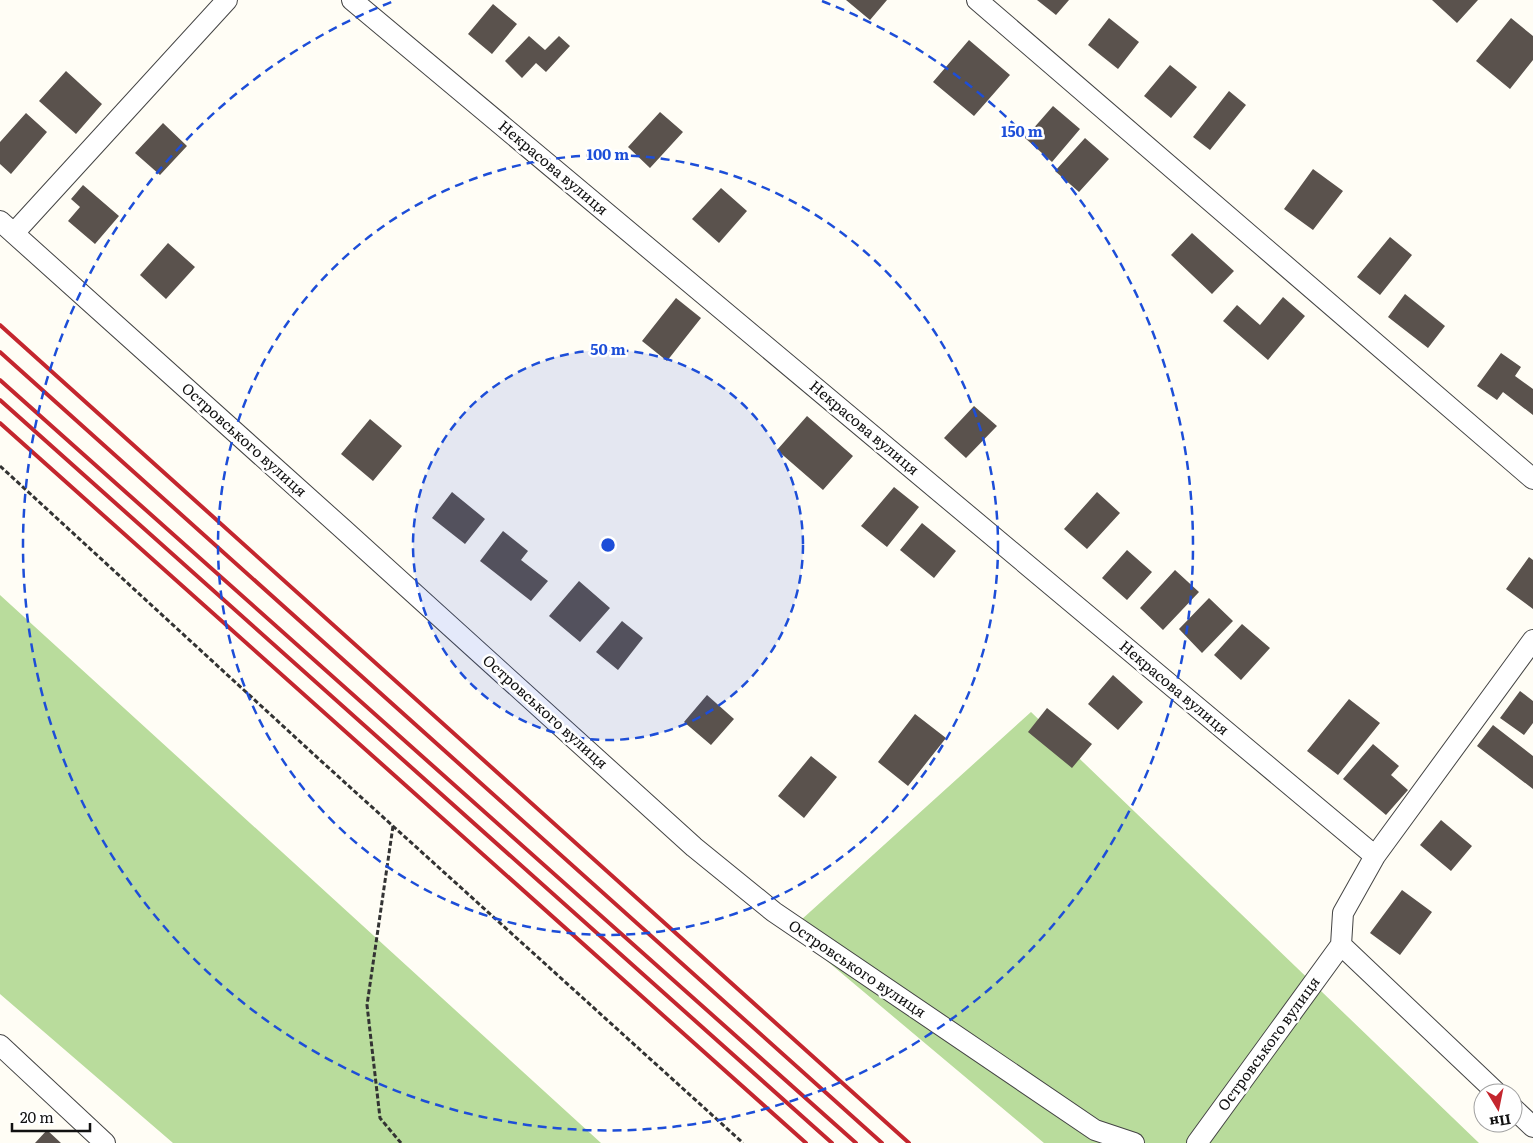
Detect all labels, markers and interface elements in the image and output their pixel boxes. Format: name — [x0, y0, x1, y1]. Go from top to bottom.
street label: Некрасова вулиця — [494, 114, 614, 220]
text: 150 m — [1001, 119, 1043, 142]
text: 100 m — [587, 142, 629, 165]
text: 50 m — [590, 337, 626, 360]
street label: Некрасова вулиця — [805, 374, 925, 480]
street label: Островського вулиця — [177, 376, 313, 502]
centre of rings — [599, 536, 617, 554]
street label: Некрасова вулиця — [1115, 634, 1235, 740]
street label: Островського вулиця — [478, 648, 614, 774]
street label: Островського вулиця — [784, 913, 931, 1022]
street label: Островського вулиця — [1211, 971, 1325, 1115]
north arrow — [1473, 1083, 1523, 1133]
scale bar — [12, 1100, 90, 1132]
text: 20 m — [20, 1105, 54, 1128]
text: Пн — [1488, 1110, 1513, 1134]

